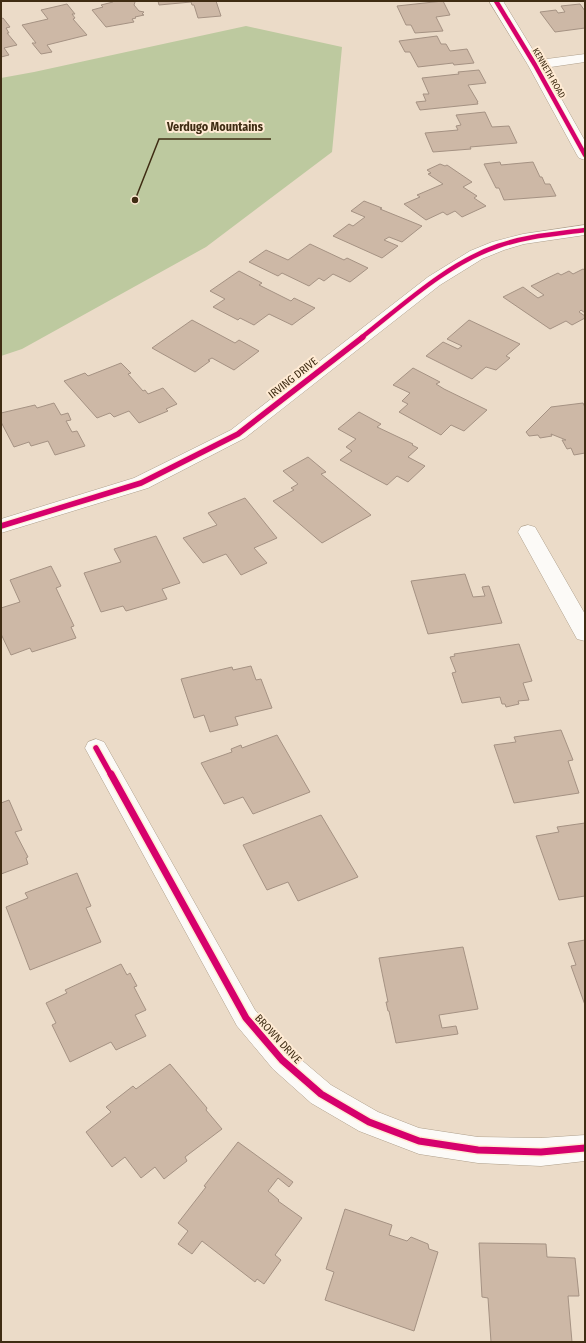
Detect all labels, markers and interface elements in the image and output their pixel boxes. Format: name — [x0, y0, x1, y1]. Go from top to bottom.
street label: KENNETH ROAD — [531, 46, 567, 100]
callout: Verdugo Mountains — [159, 115, 271, 139]
text: Verdugo Mountains — [166, 120, 264, 134]
street label: IRVING DRIVE — [266, 355, 320, 401]
street label: BROWN DRIVE — [252, 1012, 304, 1066]

